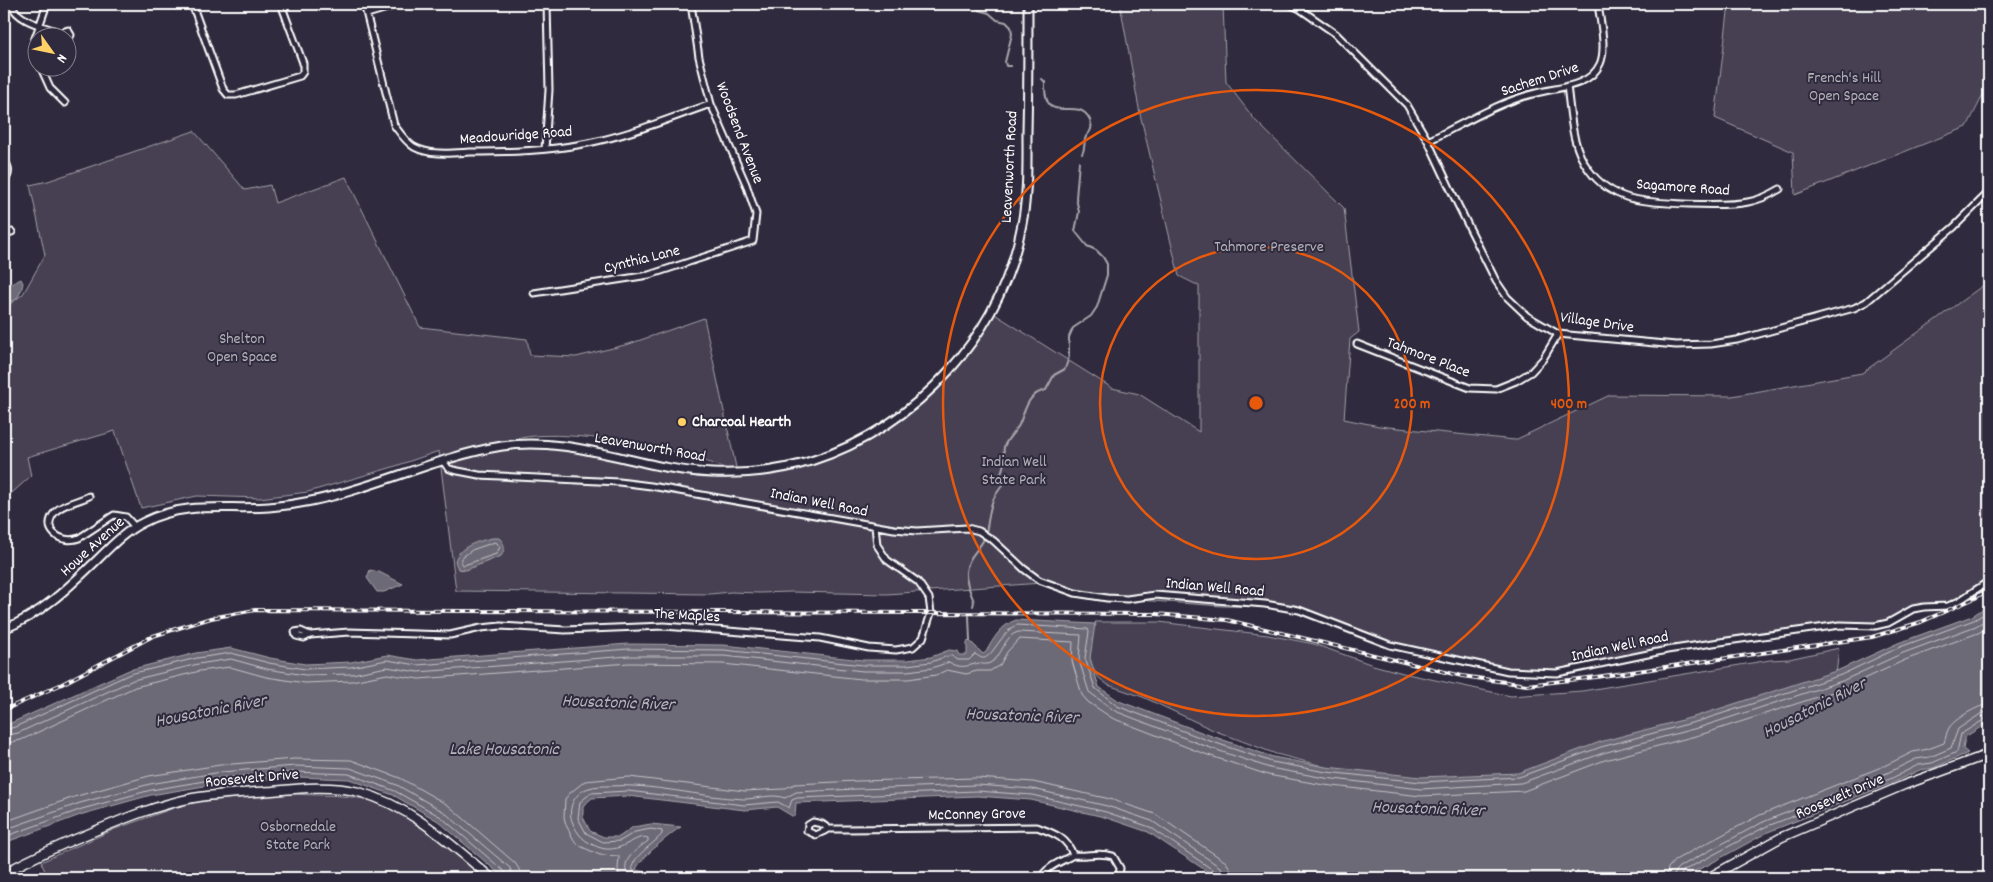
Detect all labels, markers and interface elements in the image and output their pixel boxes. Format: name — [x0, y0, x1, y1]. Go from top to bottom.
north arrow — [28, 28, 78, 78]
text: N — [51, 50, 71, 66]
street label: Sachem Drive — [1498, 57, 1582, 103]
park label: French's Hill Open Space — [1807, 67, 1881, 108]
street label: Woodsend Avenue — [709, 79, 769, 187]
street label: Leavenworth Road — [996, 110, 1024, 224]
street label: Meadowridge Road — [459, 121, 573, 151]
street label: Sagamore Road — [1635, 173, 1731, 203]
park label: Tahmore Preserve — [1214, 236, 1324, 259]
street label: Cynthia Lane — [602, 239, 682, 281]
street label: Village Drive — [1559, 306, 1635, 340]
park label: Shelton Open Space — [207, 328, 277, 369]
street label: Tahmore Place — [1383, 331, 1473, 385]
centre of rings — [1247, 394, 1265, 412]
text: 200 m — [1394, 394, 1430, 416]
text: 400 m — [1551, 394, 1587, 416]
place label: Charcoal Hearth — [692, 411, 791, 434]
marker: Charcoal Hearth — [676, 416, 688, 428]
street label: Leavenworth Road — [593, 427, 707, 469]
park label: Indian Well State Park — [981, 451, 1047, 492]
street label: Indian Well Road — [768, 482, 870, 524]
street label: Howe Avenue — [56, 512, 130, 582]
street label: Indian Well Road — [1165, 572, 1265, 604]
street label: The Maples — [653, 603, 721, 629]
street label: Indian Well Road — [1569, 625, 1671, 669]
water label: Housatonic River — [1759, 671, 1873, 746]
water label: Housatonic River — [153, 689, 271, 735]
water label: Housatonic River — [561, 690, 677, 719]
water label: Housatonic River — [965, 703, 1081, 732]
water label: Lake Housatonic — [449, 738, 561, 763]
street label: Roosevelt Drive — [204, 763, 300, 795]
street label: Roosevelt Drive — [1792, 768, 1888, 826]
water label: Housatonic River — [1371, 796, 1487, 825]
street label: McConney Grove — [928, 803, 1026, 827]
park label: Osbornedale State Park — [260, 816, 336, 857]

